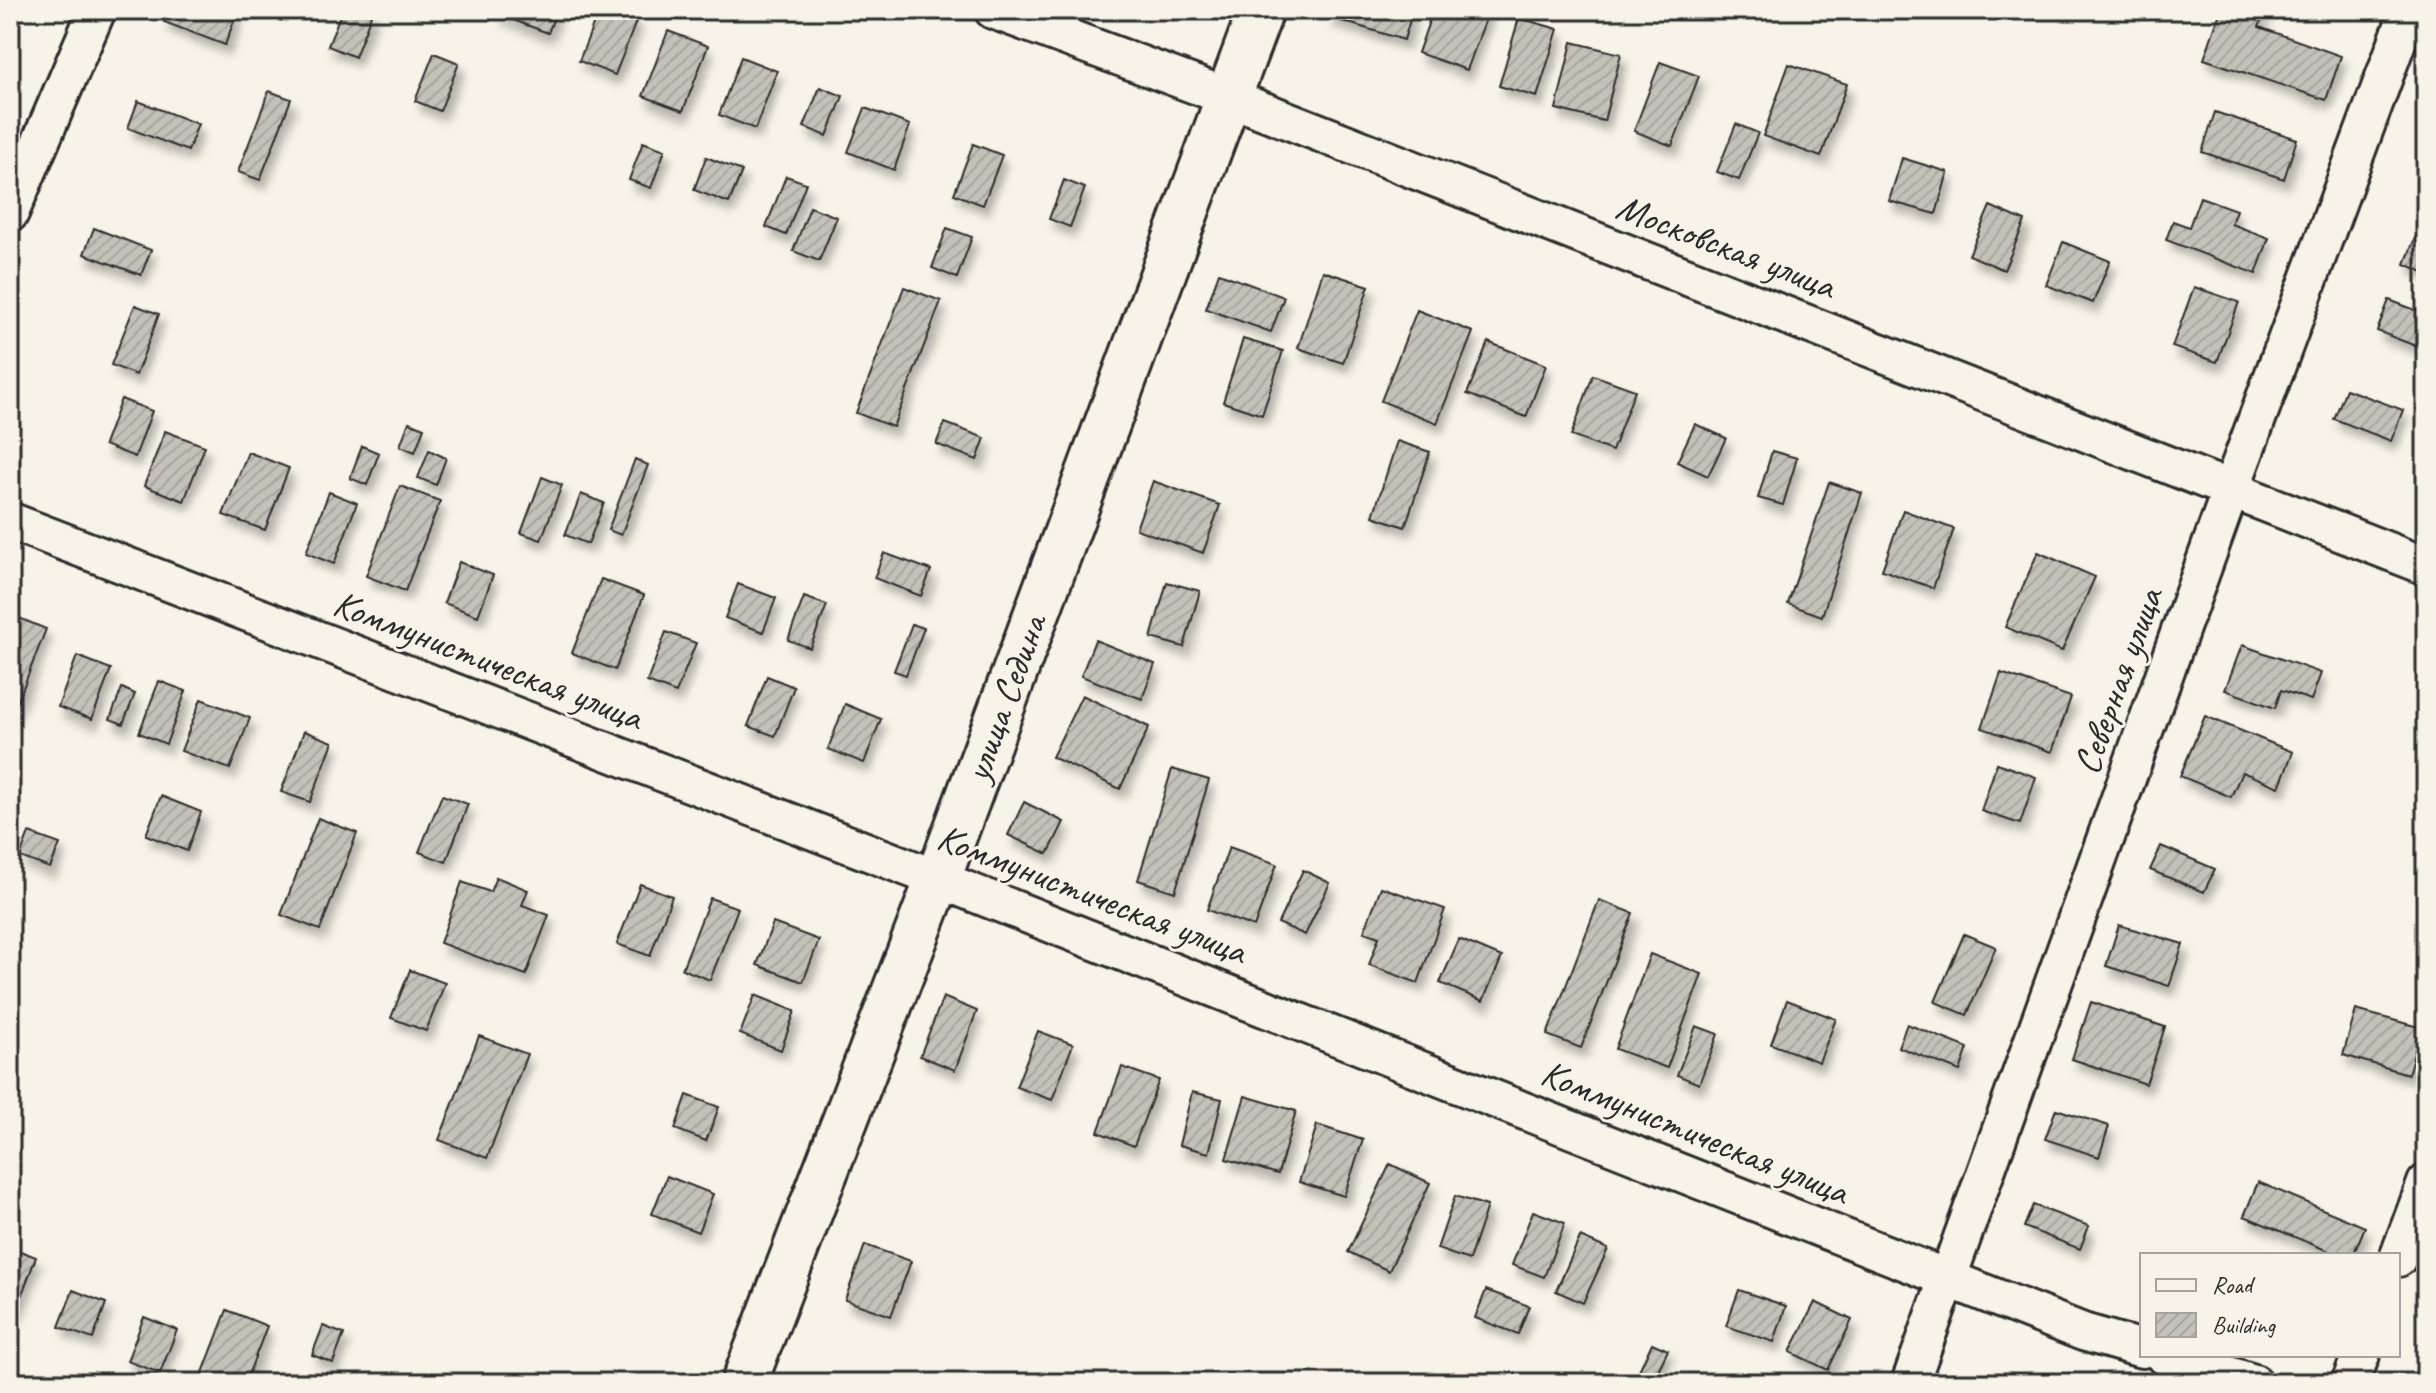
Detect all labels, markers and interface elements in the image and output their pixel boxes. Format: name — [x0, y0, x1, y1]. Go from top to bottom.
street label: Московская улица — [1610, 183, 1844, 310]
street label: Коммунистическая улица — [327, 579, 651, 741]
street label: Северная улица — [2063, 579, 2174, 780]
street label: улица Седина — [953, 605, 1058, 789]
street label: Коммунистическая улица — [931, 813, 1255, 975]
street label: Коммунистическая улица — [1535, 1049, 1858, 1216]
legend — [2140, 1253, 2400, 1357]
text: Road — [2212, 1270, 2256, 1300]
text: Building — [2212, 1310, 2277, 1340]

